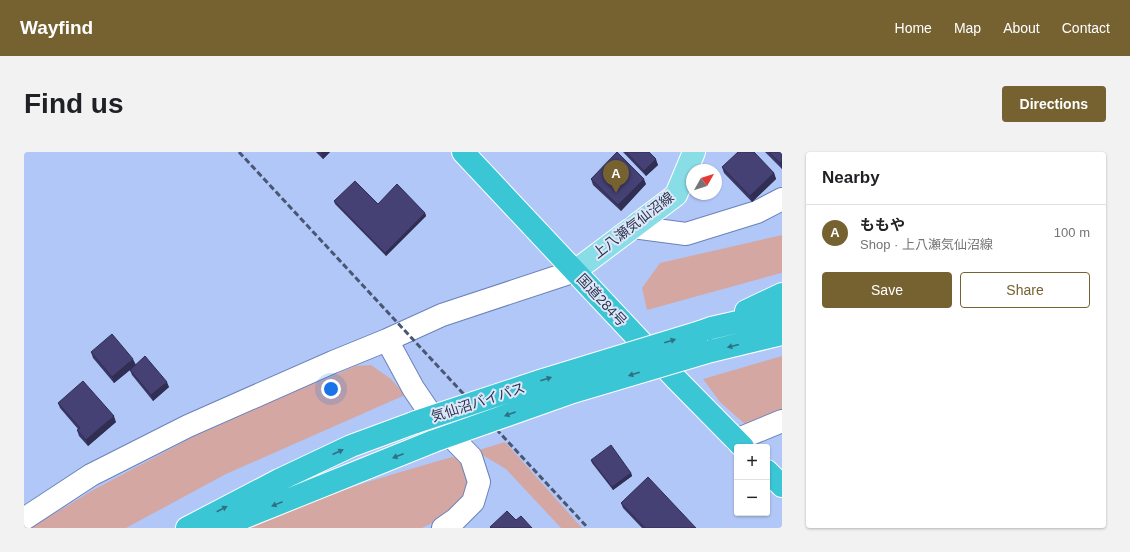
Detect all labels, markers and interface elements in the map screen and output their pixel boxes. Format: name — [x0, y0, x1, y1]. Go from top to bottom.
text: Wayfind — [20, 17, 93, 38]
text: Home — [895, 20, 932, 36]
text: Map — [954, 20, 981, 36]
text: About — [1003, 20, 1040, 36]
text: Contact — [1062, 20, 1110, 36]
button: Directions — [1002, 86, 1106, 122]
text: Find us — [24, 88, 124, 119]
pin: A — [603, 160, 629, 193]
north arrow — [686, 164, 722, 200]
text: Nearby — [822, 168, 880, 187]
street label: 上八瀬気仙沼線 — [589, 189, 677, 261]
text: ももや — [860, 216, 905, 233]
text: A — [830, 225, 840, 240]
text: 100 m — [1054, 225, 1090, 240]
text: Shop · 上八瀬気仙沼線 — [860, 237, 993, 252]
street label: 国道284号 — [574, 271, 630, 329]
button: Save — [822, 272, 952, 308]
button: Share — [960, 272, 1090, 308]
one-way arrow — [664, 338, 676, 344]
one-way arrow — [727, 343, 739, 349]
one-way arrow — [627, 371, 639, 377]
one-way arrow — [540, 376, 552, 382]
your location — [321, 379, 341, 399]
street label: 気仙沼バイパス — [429, 379, 527, 425]
one-way arrow — [504, 412, 516, 418]
map controls — [734, 444, 770, 516]
button: + — [734, 444, 770, 480]
one-way arrow — [333, 449, 344, 455]
one-way arrow — [391, 453, 403, 459]
button: − — [734, 480, 770, 516]
one-way arrow — [271, 502, 283, 508]
one-way arrow — [216, 506, 228, 513]

